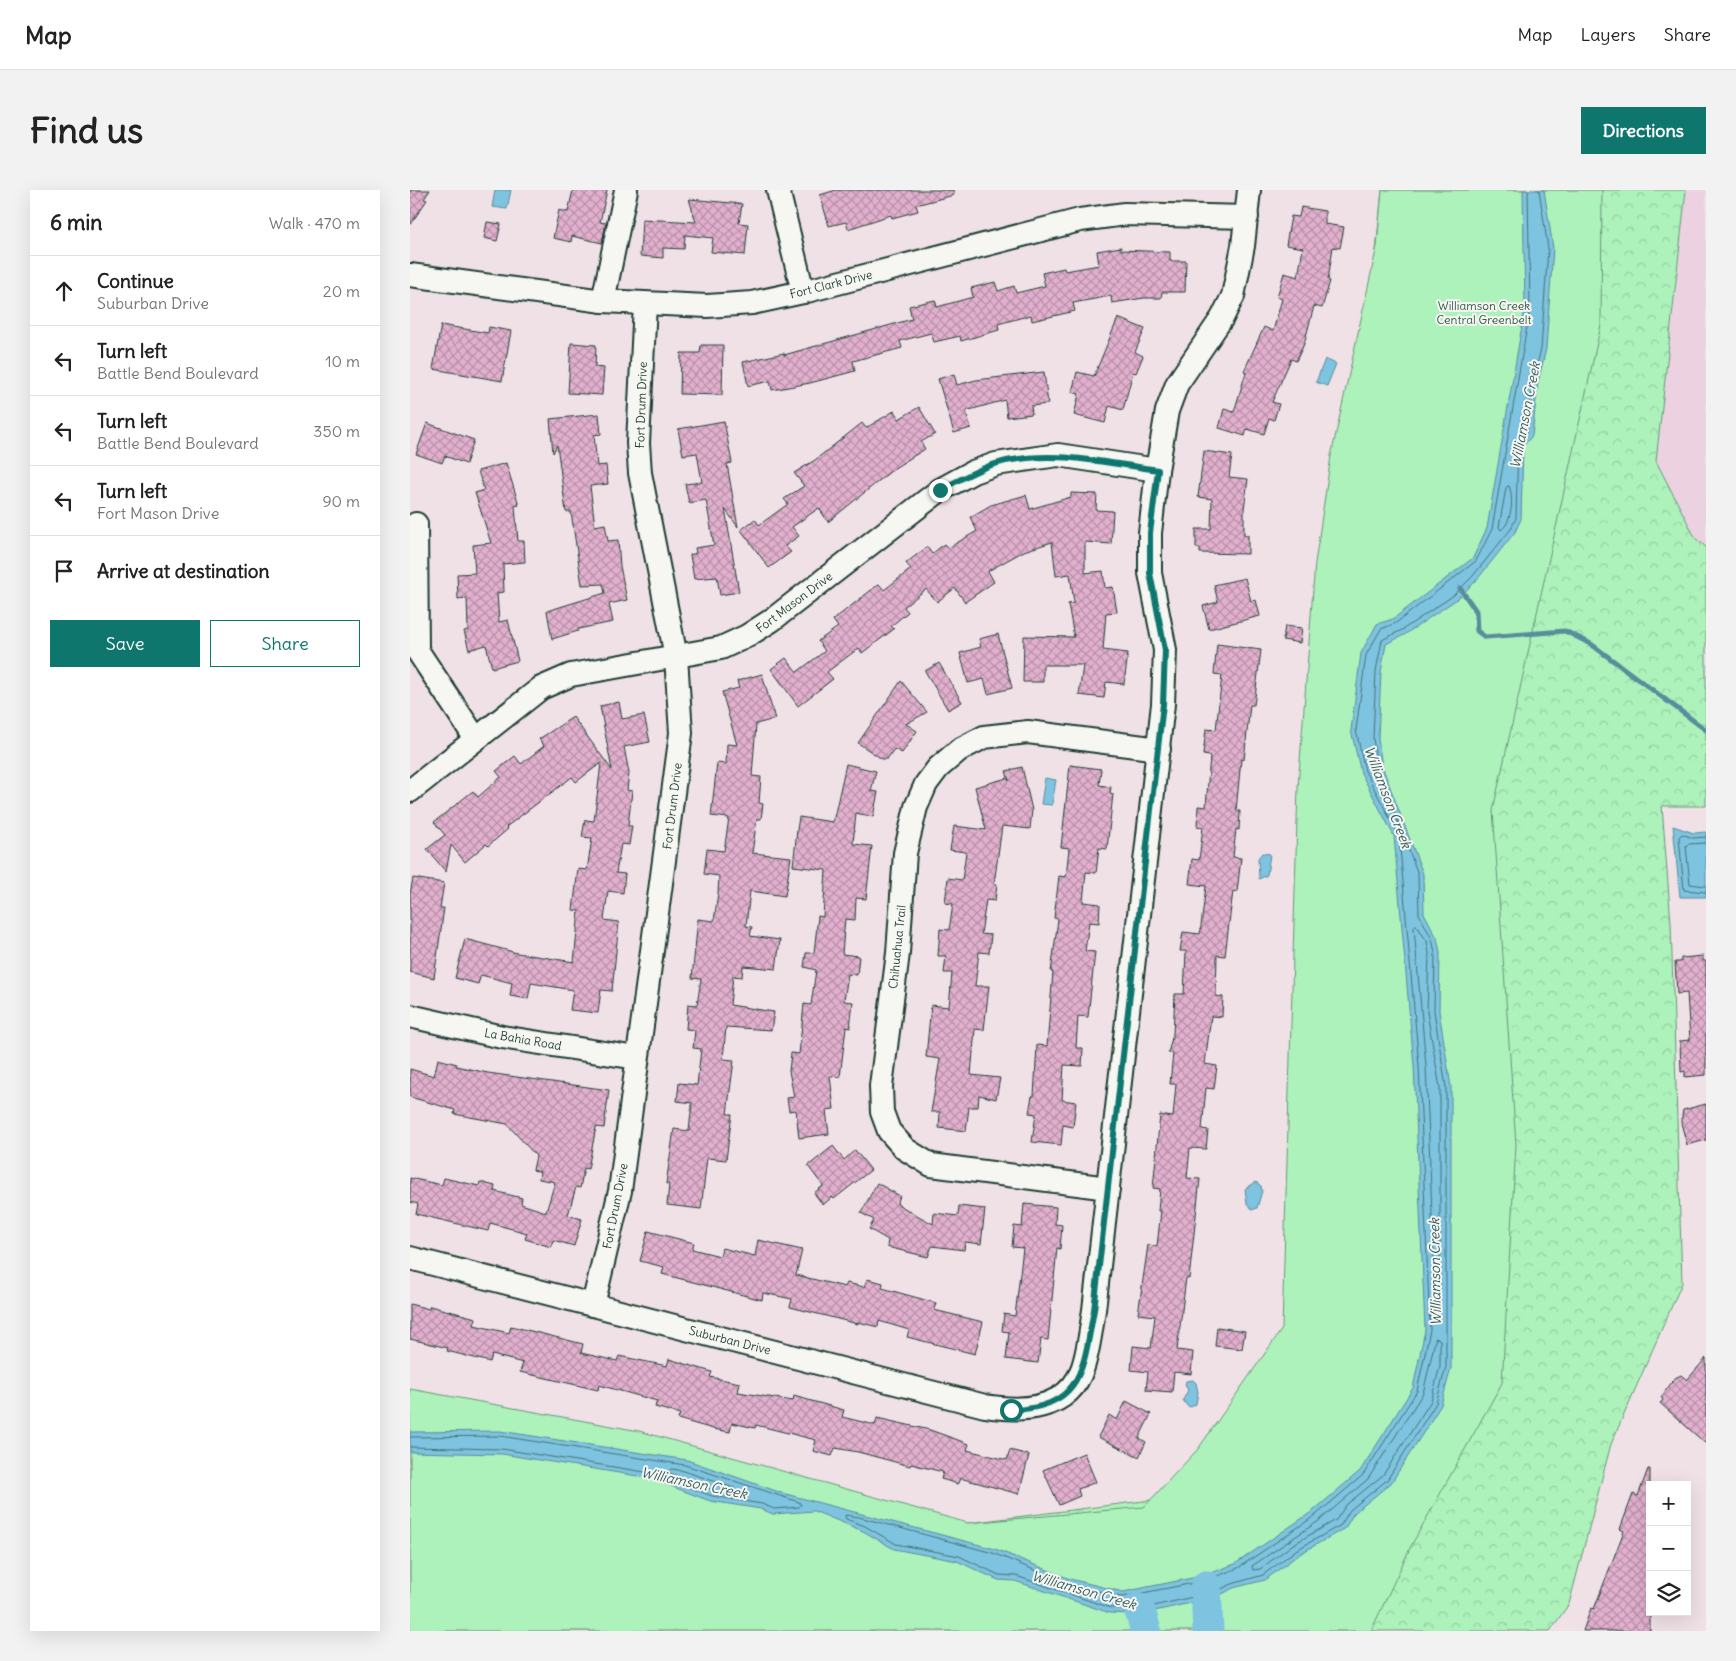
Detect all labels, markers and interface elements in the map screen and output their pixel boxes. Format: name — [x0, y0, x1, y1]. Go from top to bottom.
text: Map — [25, 20, 72, 50]
text: Map — [1517, 23, 1552, 46]
text: Layers — [1580, 23, 1636, 46]
text: Share — [1664, 23, 1711, 46]
button: Directions — [1581, 107, 1706, 154]
text: Find us — [30, 108, 143, 152]
text: 6 min — [50, 209, 102, 236]
text: Walk · 470 m — [269, 213, 360, 233]
street label: Fort Clark Drive — [788, 267, 874, 301]
text: Continue — [97, 269, 174, 293]
icon: ahead — [50, 277, 78, 305]
text: 20 m — [323, 281, 360, 301]
text: Suburban Drive — [97, 293, 209, 313]
park label: Williamson Creek Central Greenbelt — [1436, 298, 1532, 327]
text: Turn left — [97, 339, 167, 363]
icon: left — [50, 347, 78, 375]
text: 10 m — [325, 351, 360, 371]
water label: Williamson Creek — [1506, 359, 1544, 470]
street label: Fort Drum Drive — [632, 361, 650, 449]
text: Battle Bend Boulevard — [97, 363, 259, 383]
text: Turn left — [97, 409, 167, 433]
icon: left — [50, 417, 78, 445]
text: 350 m — [313, 421, 360, 441]
text: Battle Bend Boulevard — [97, 433, 259, 453]
text: Turn left — [97, 479, 167, 503]
route end — [929, 479, 952, 502]
icon: left — [50, 487, 78, 515]
text: 90 m — [322, 491, 360, 511]
text: Fort Mason Drive — [97, 503, 219, 523]
icon: arrive — [50, 557, 78, 585]
text: Arrive at destination — [97, 559, 270, 583]
street label: Fort Mason Drive — [753, 568, 835, 636]
button: Save — [50, 620, 200, 667]
button: Share — [210, 620, 360, 667]
water label: Williamson Creek — [1360, 743, 1416, 851]
street label: Fort Drum Drive — [659, 762, 685, 850]
street label: Chihuahua Trail — [885, 904, 909, 990]
street label: La Bahia Road — [483, 1025, 563, 1053]
street label: Fort Drum Drive — [599, 1162, 631, 1250]
water label: Williamson Creek — [1425, 1217, 1445, 1326]
street label: Suburban Drive — [687, 1323, 773, 1357]
route start — [1000, 1399, 1023, 1422]
water label: Williamson Creek — [639, 1463, 749, 1503]
map controls — [1646, 1481, 1691, 1616]
button: + — [1646, 1481, 1691, 1526]
button: − — [1646, 1526, 1691, 1571]
water label: Williamson Creek — [1030, 1566, 1139, 1614]
button: layers — [1646, 1571, 1691, 1616]

